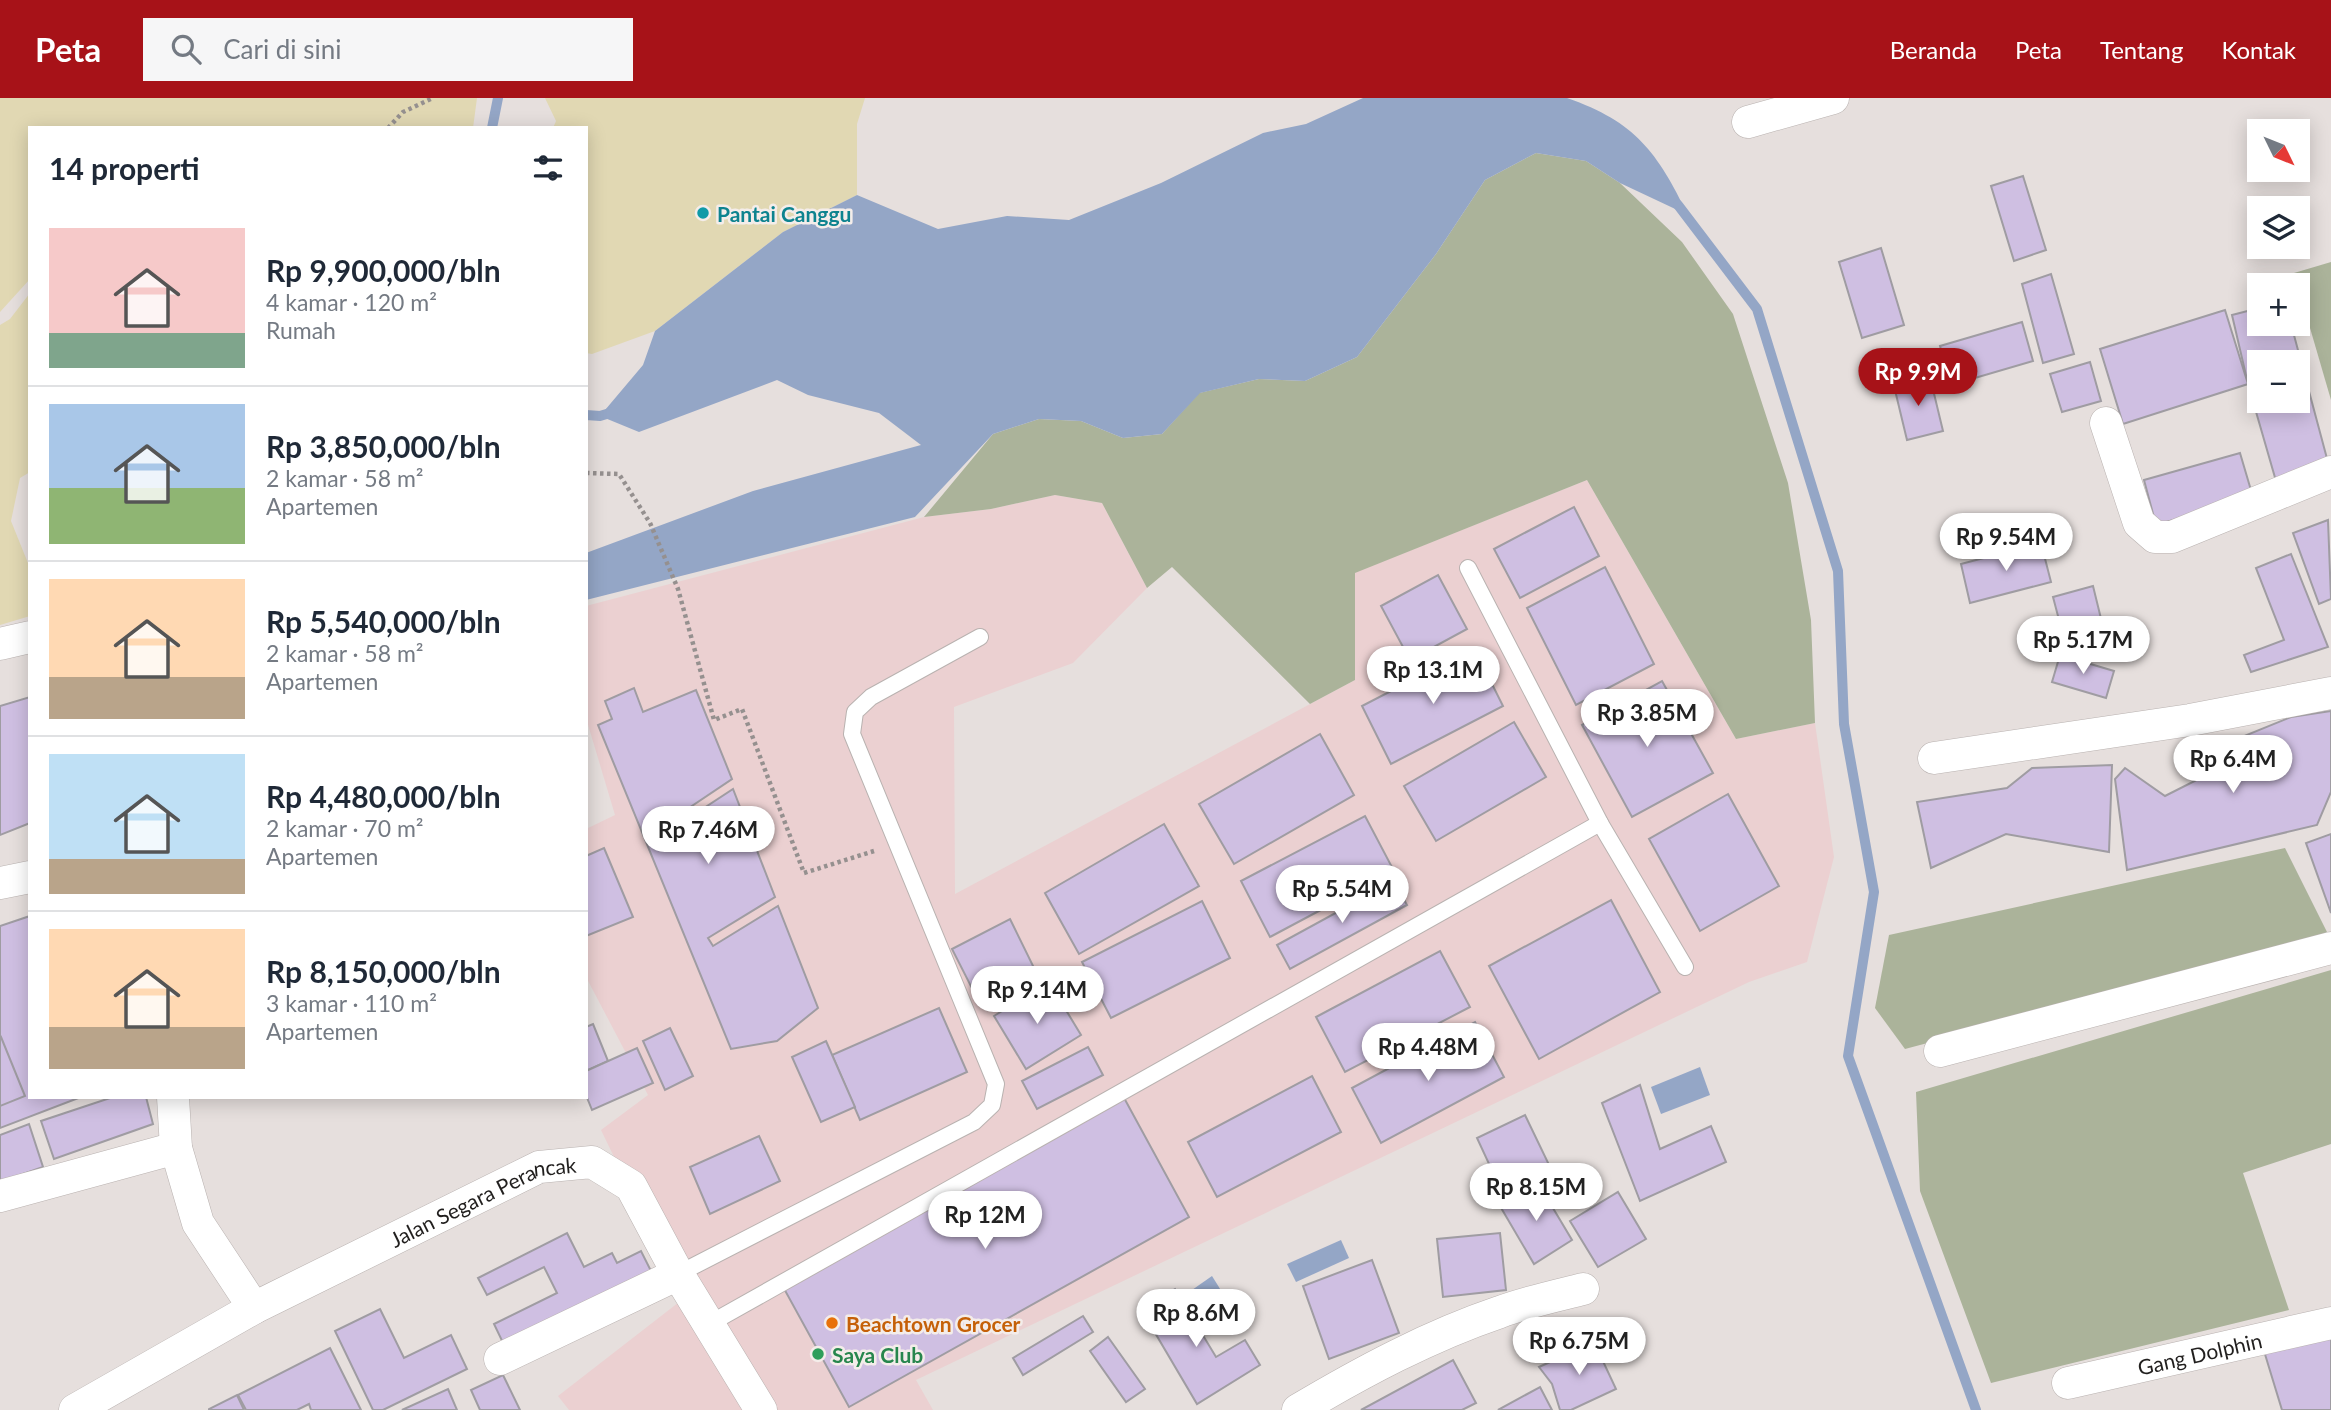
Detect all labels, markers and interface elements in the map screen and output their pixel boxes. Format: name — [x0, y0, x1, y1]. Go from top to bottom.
search box — [143, 18, 633, 81]
text: Peta — [35, 29, 101, 69]
icon: search — [167, 30, 205, 68]
text: Cari di sini — [223, 33, 342, 65]
text: Beranda — [1890, 35, 1977, 64]
text: Peta — [2015, 35, 2062, 64]
text: Tentang — [2100, 35, 2183, 64]
text: Kontak — [2221, 35, 2296, 64]
north arrow — [2247, 119, 2310, 182]
map controls — [2247, 119, 2310, 413]
icon: filters — [529, 149, 567, 187]
text: 14 properti — [49, 150, 200, 186]
button: layers — [2247, 196, 2310, 259]
place label: Pantai Canggu — [717, 201, 851, 226]
marker: Pantai Canggu — [695, 205, 711, 221]
text: Rp 9,900,000/bln — [266, 252, 501, 288]
icon: home — [105, 256, 189, 340]
button: + — [2247, 273, 2310, 336]
text: 4 kamar · 120 m² — [266, 288, 437, 316]
text: Rumah — [266, 316, 336, 344]
pin: Rp 9.9M — [1853, 348, 1983, 408]
button: − — [2247, 350, 2310, 413]
text: Rp 9.9M — [1874, 357, 1962, 385]
text: Rp 3,850,000/bln — [266, 428, 501, 464]
icon: home — [105, 432, 189, 516]
text: 2 kamar · 58 m² — [266, 464, 424, 492]
text: Apartemen — [266, 492, 378, 520]
pin: Rp 9.54M — [1934, 514, 2078, 573]
text: Rp 9.54M — [1956, 522, 2056, 550]
text: Rp 5,540,000/bln — [266, 603, 501, 639]
icon: home — [105, 607, 189, 691]
pin: Rp 5.17M — [2011, 616, 2155, 676]
text: Rp 5.17M — [2033, 625, 2133, 653]
text: 2 kamar · 58 m² — [266, 639, 424, 667]
pin: Rp 13.1M — [1361, 646, 1505, 706]
text: Rp 13.1M — [1383, 655, 1483, 683]
text: Apartemen — [266, 667, 378, 695]
pin: Rp 3.85M — [1575, 690, 1719, 749]
text: Rp 3.85M — [1597, 698, 1697, 726]
pin: Rp 6.4M — [2168, 736, 2298, 795]
text: Rp 6.4M — [2189, 744, 2277, 772]
text: Rp 4,480,000/bln — [266, 778, 501, 814]
icon: home — [105, 782, 189, 866]
pin: Rp 7.46M — [636, 806, 780, 866]
text: 2 kamar · 70 m² — [266, 814, 424, 842]
text: Rp 7.46M — [658, 815, 758, 843]
text: Apartemen — [266, 842, 378, 870]
pin: Rp 5.54M — [1270, 866, 1414, 925]
text: Rp 5.54M — [1292, 874, 1392, 902]
text: Rp 8,150,000/bln — [266, 953, 501, 989]
icon: home — [105, 957, 189, 1041]
pin: Rp 9.14M — [965, 967, 1109, 1026]
text: Rp 9.14M — [987, 975, 1087, 1003]
text: 3 kamar · 110 m² — [266, 989, 437, 1017]
text: Apartemen — [266, 1017, 378, 1045]
pin: Rp 4.48M — [1356, 1024, 1500, 1083]
text: Rp 4.48M — [1378, 1032, 1478, 1060]
street label: Jalan Segara Perancak — [385, 1151, 578, 1251]
pin: Rp 8.15M — [1464, 1164, 1608, 1223]
text: Rp 8.15M — [1486, 1172, 1586, 1200]
pin: Rp 12M — [928, 1192, 1042, 1251]
text: Rp 12M — [944, 1200, 1026, 1228]
pin: Rp 8.6M — [1131, 1290, 1261, 1349]
text: Rp 8.6M — [1152, 1298, 1240, 1326]
place label: Beachtown Grocer — [846, 1311, 1021, 1336]
marker: Beachtown Grocer — [824, 1315, 840, 1331]
pin: Rp 6.75M — [1507, 1318, 1651, 1377]
text: Rp 6.75M — [1529, 1326, 1629, 1354]
street label: Gang Dolphin — [2135, 1327, 2264, 1379]
place label: Saya Club — [832, 1342, 923, 1367]
marker: Saya Club — [810, 1346, 826, 1362]

